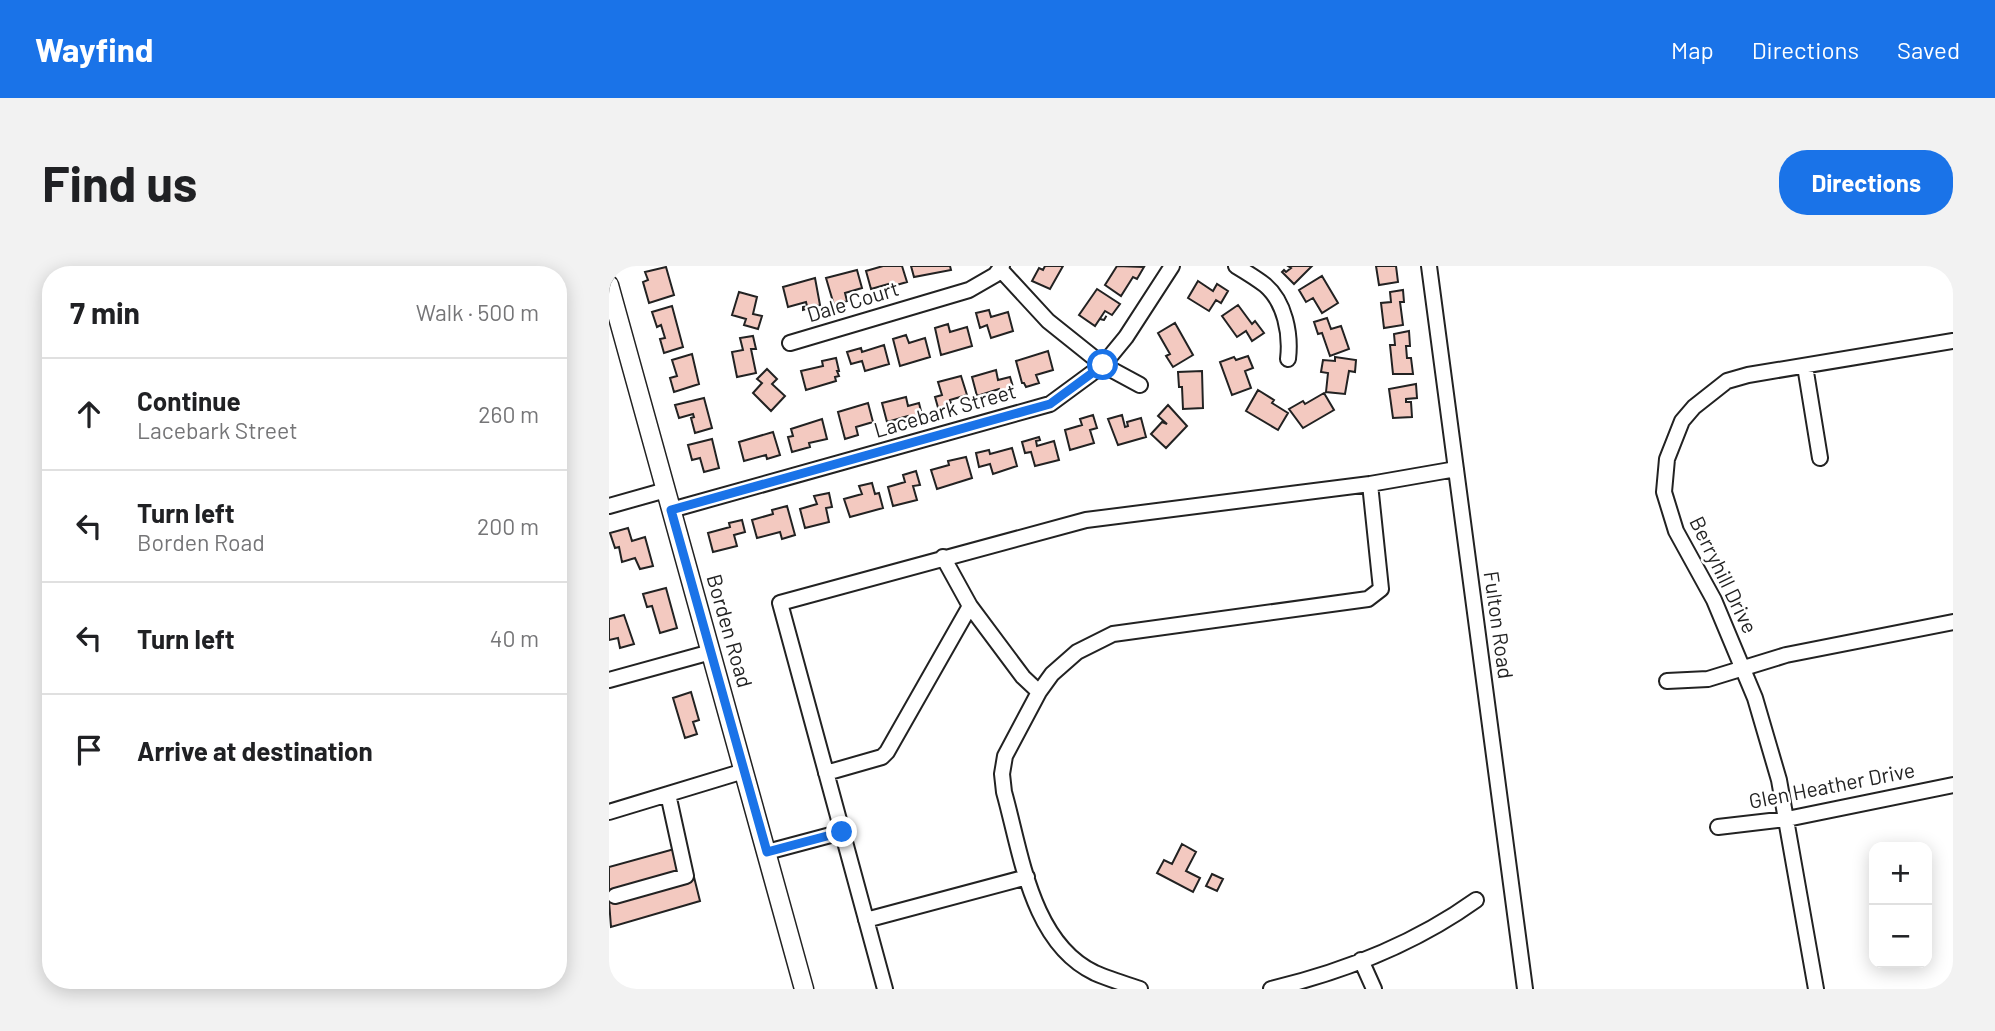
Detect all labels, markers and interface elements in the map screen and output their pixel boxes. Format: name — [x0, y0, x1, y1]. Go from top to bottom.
text: Wayfind — [35, 29, 153, 69]
text: Map — [1671, 35, 1714, 64]
text: Directions — [1752, 35, 1859, 64]
text: Saved — [1897, 35, 1960, 64]
button: Directions — [1779, 150, 1953, 215]
text: Find us — [42, 153, 197, 212]
street label: Dale Court — [804, 275, 902, 326]
text: 7 min — [70, 294, 140, 330]
text: Walk · 500 m — [416, 298, 539, 326]
route start — [1087, 349, 1118, 380]
street label: Lacebark Street — [871, 377, 1018, 442]
text: Continue — [137, 385, 241, 416]
icon: ahead — [70, 395, 108, 433]
text: 260 m — [478, 400, 539, 428]
text: Lacebark Street — [137, 416, 298, 444]
text: Turn left — [137, 497, 235, 528]
icon: left — [70, 507, 108, 545]
text: 200 m — [477, 512, 539, 540]
street label: Berryhill Drive — [1685, 512, 1763, 637]
text: Borden Road — [137, 528, 265, 556]
street label: Fulton Road — [1480, 569, 1519, 680]
street label: Borden Road — [702, 571, 759, 690]
icon: left — [70, 619, 108, 657]
text: Turn left — [137, 623, 235, 654]
text: 40 m — [490, 624, 539, 652]
icon: arrive — [70, 731, 108, 769]
text: Arrive at destination — [137, 735, 373, 766]
street label: Glen Heather Drive — [1747, 756, 1917, 813]
route end — [826, 816, 857, 847]
map controls — [1869, 842, 1932, 968]
button: + — [1869, 842, 1932, 905]
button: − — [1869, 905, 1932, 968]

